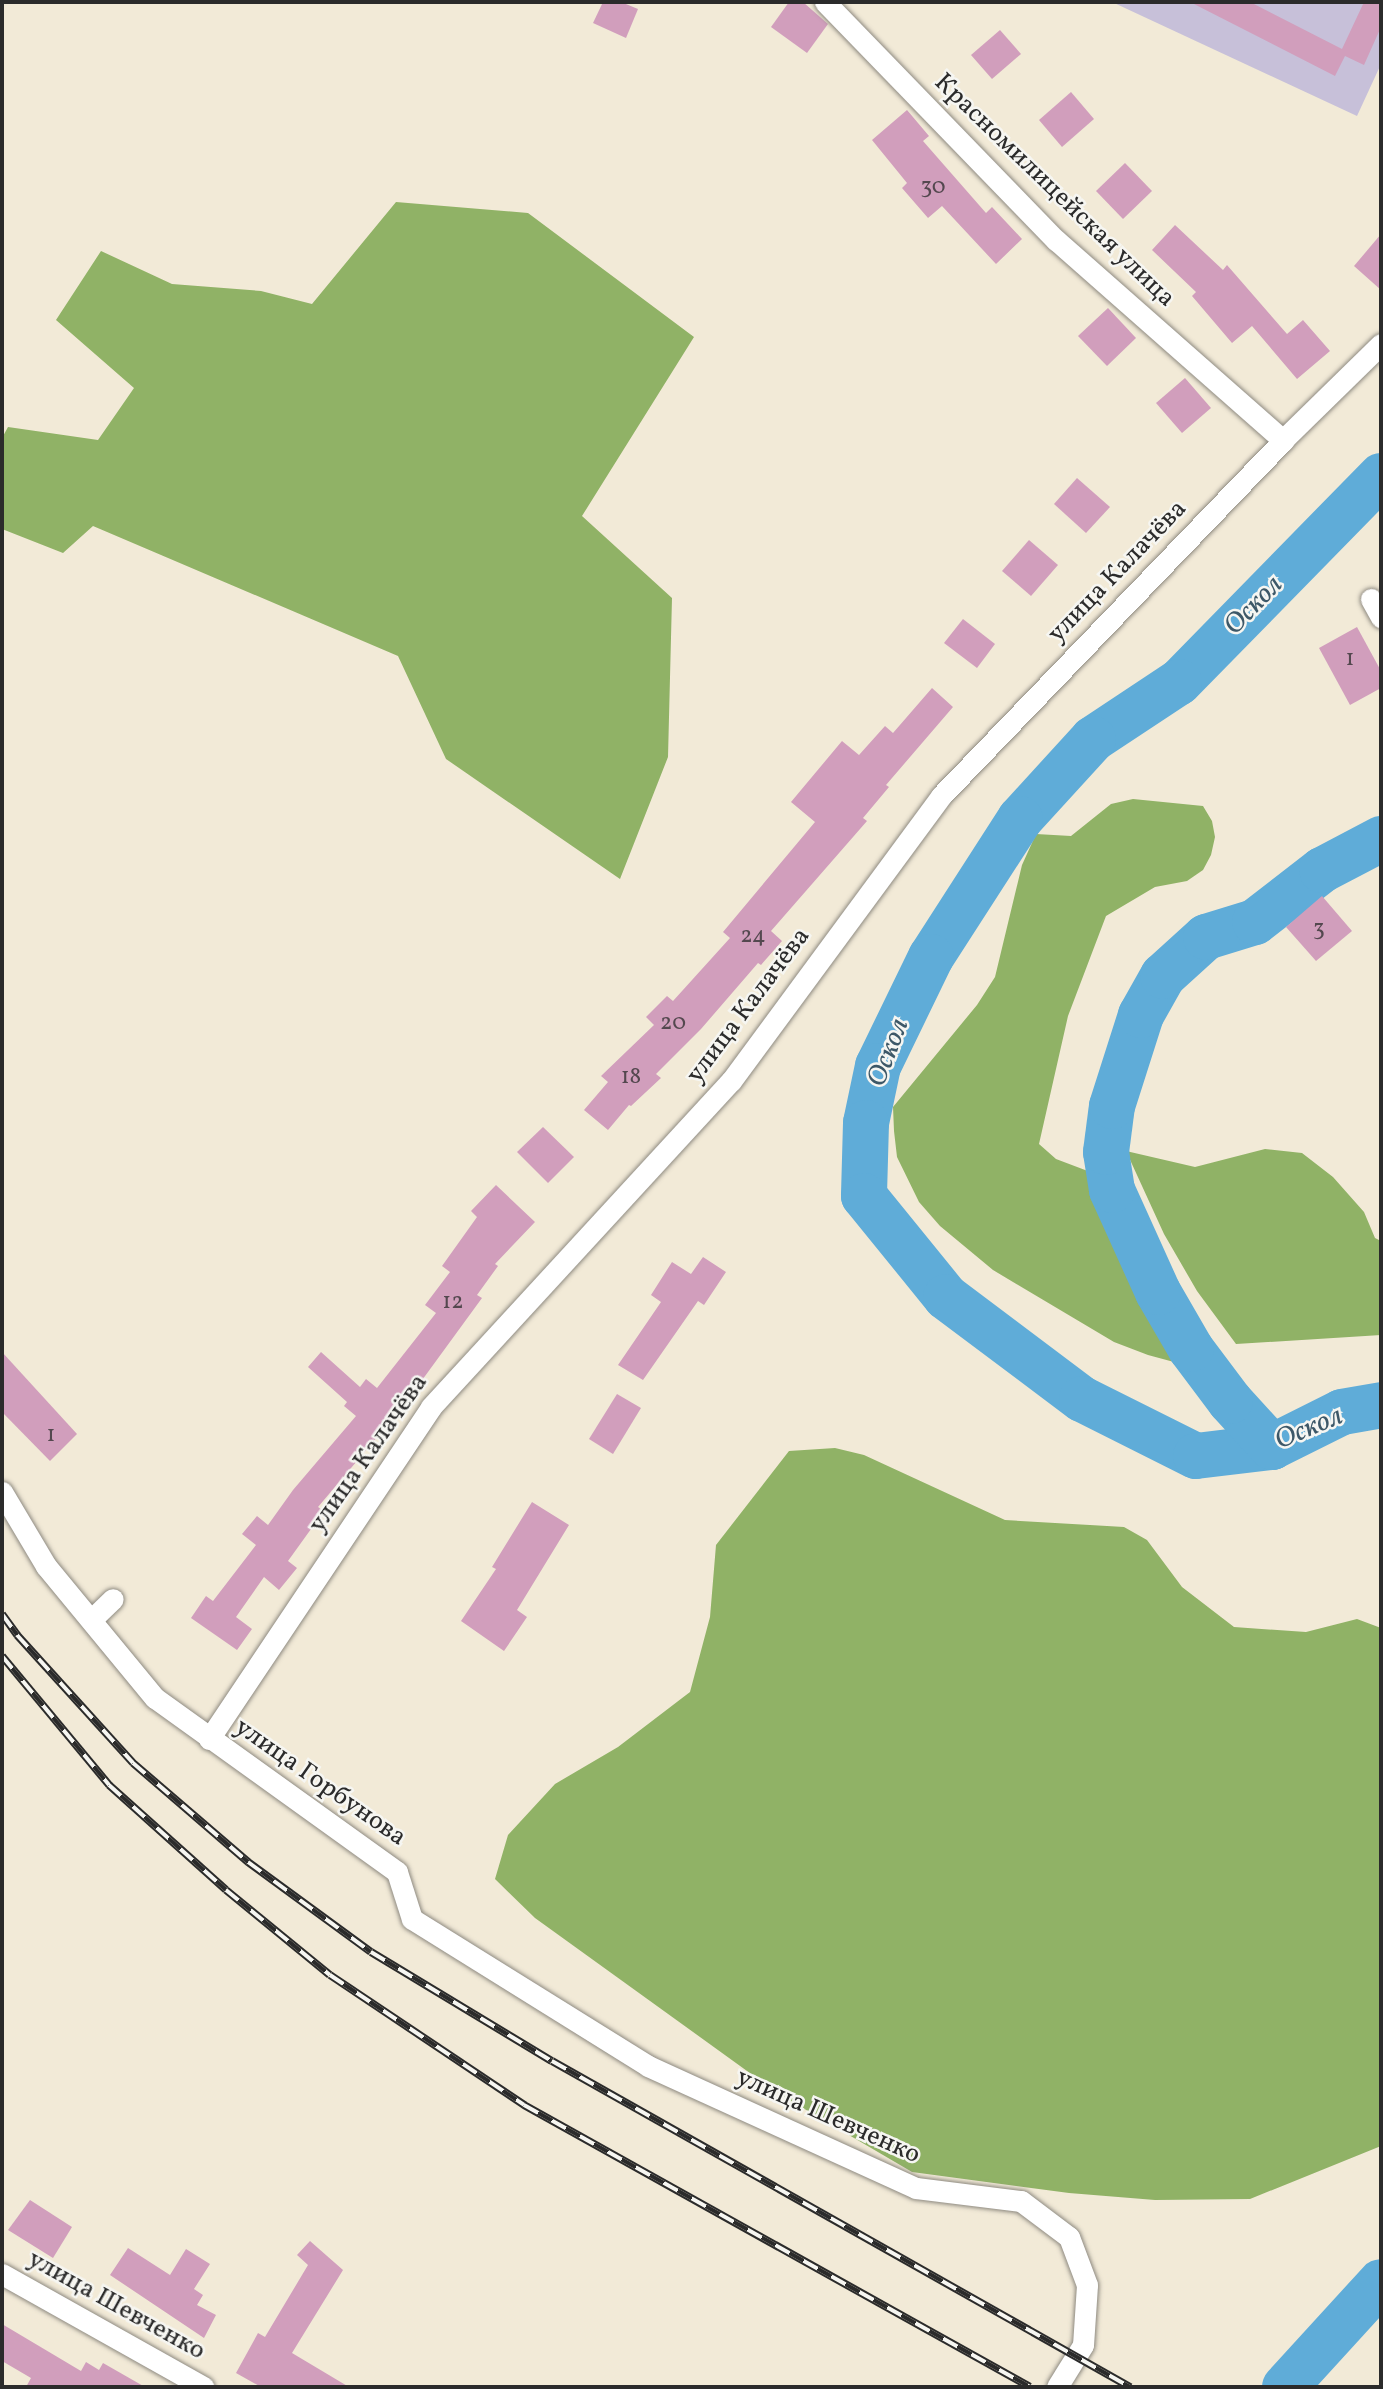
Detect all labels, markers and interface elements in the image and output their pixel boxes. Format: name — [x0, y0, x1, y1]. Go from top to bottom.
street label: Красномилицейская улица — [927, 67, 1181, 315]
house number: 30 — [920, 173, 946, 201]
street label: улица Калачёва — [1042, 494, 1194, 650]
water label: Оскол — [1217, 569, 1291, 643]
house number: 1 — [1346, 645, 1354, 673]
house number: 3 — [1313, 915, 1325, 943]
street label: улица Калачёва — [680, 922, 818, 1090]
house number: 24 — [740, 922, 766, 950]
house number: 20 — [660, 1009, 686, 1037]
water label: Оскол — [861, 1014, 917, 1092]
house number: 18 — [621, 1063, 641, 1091]
house number: 12 — [442, 1288, 464, 1316]
street label: улица Калачёва — [303, 1369, 435, 1539]
water label: Оскол — [1270, 1400, 1348, 1458]
house number: 1 — [47, 1421, 55, 1449]
street label: улица Горбунова — [228, 1712, 412, 1854]
street label: улица Шевченко — [731, 2062, 925, 2172]
street label: улица Шевченко — [22, 2244, 210, 2368]

